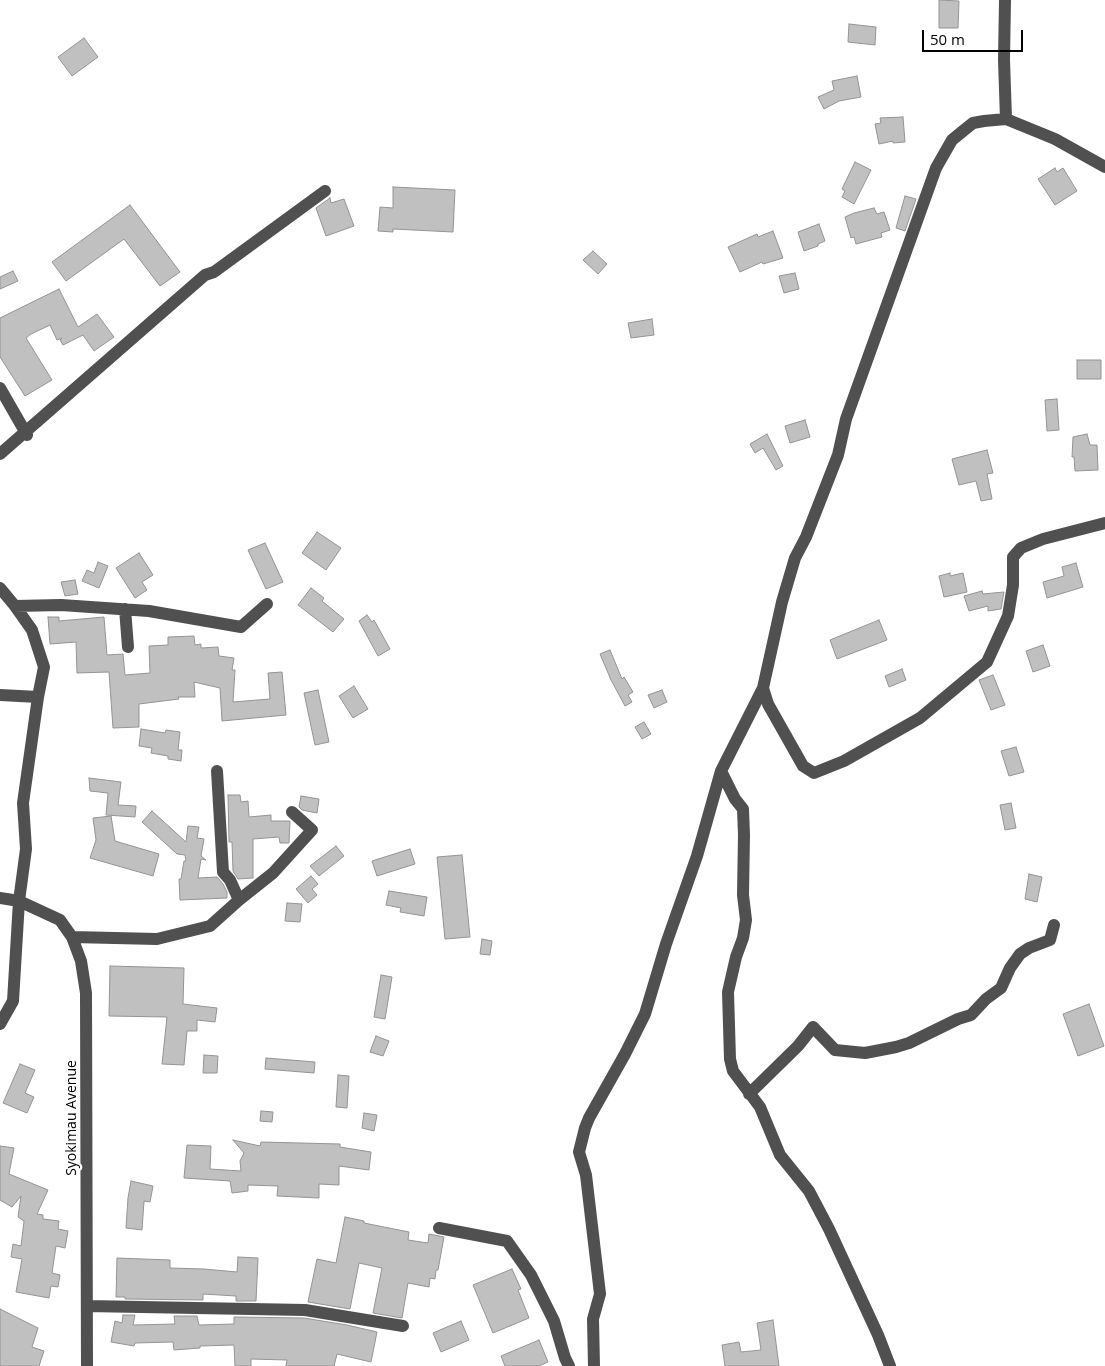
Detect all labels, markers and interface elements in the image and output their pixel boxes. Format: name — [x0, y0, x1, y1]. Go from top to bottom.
scale bar — [925, 20, 1026, 52]
text: 50 m — [930, 29, 965, 49]
street label: Syokimau Avenue — [64, 1060, 80, 1176]

